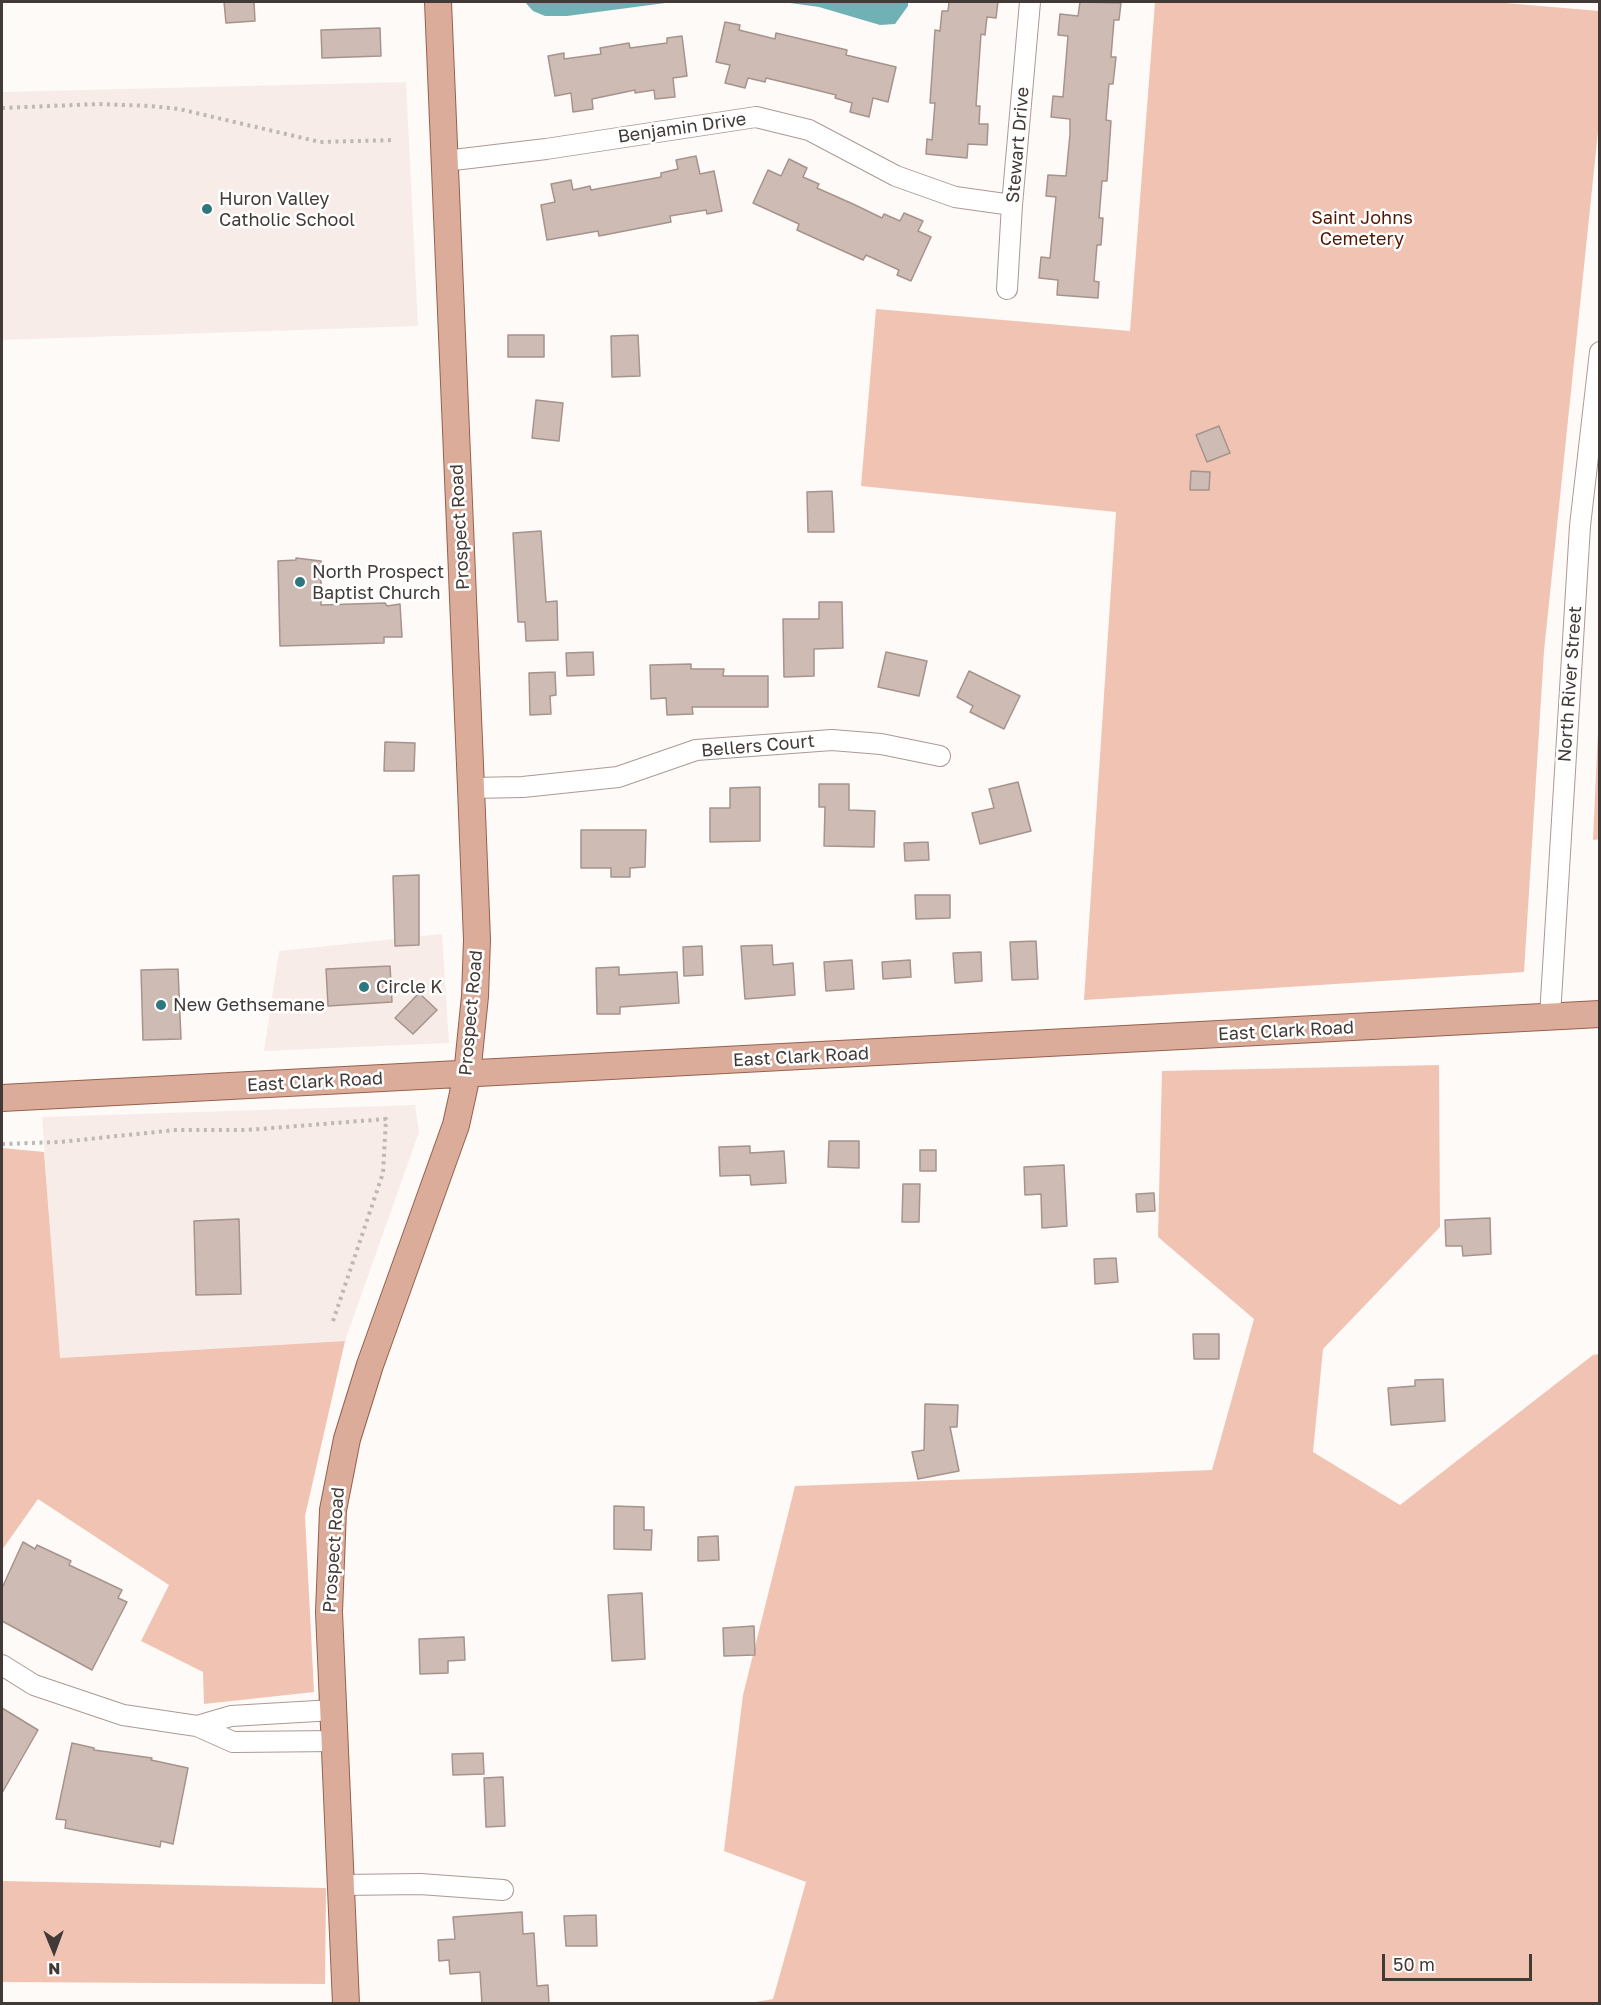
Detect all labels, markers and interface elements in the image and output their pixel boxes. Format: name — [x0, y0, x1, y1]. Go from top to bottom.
street label: Stewart Drive — [1002, 86, 1034, 204]
street label: Benjamin Drive — [616, 108, 748, 148]
place label: Huron Valley Catholic School — [219, 188, 355, 230]
marker: Huron Valley Catholic School — [200, 202, 214, 216]
park label: Saint Johns Cemetery — [1311, 207, 1413, 250]
street label: Prospect Road — [446, 463, 474, 591]
place label: North Prospect Baptist Church — [312, 561, 444, 604]
marker: North Prospect Baptist Church — [293, 575, 307, 589]
street label: North River Street — [1554, 605, 1586, 763]
street label: Bellers Court — [700, 730, 816, 762]
street label: Prospect Road — [455, 949, 487, 1077]
place label: Circle K — [376, 976, 443, 998]
marker: Circle K — [357, 980, 371, 994]
place label: New Gethsemane — [173, 994, 325, 1016]
marker: New Gethsemane — [154, 998, 168, 1012]
street label: East Clark Road — [1217, 1017, 1355, 1045]
street label: East Clark Road — [732, 1043, 870, 1071]
street label: East Clark Road — [246, 1068, 384, 1096]
street label: Prospect Road — [319, 1486, 349, 1614]
north arrow — [24, 1921, 84, 1981]
scale bar — [1385, 1942, 1535, 1980]
text: 50 m — [1393, 1953, 1435, 1975]
text: N — [48, 1959, 61, 1979]

